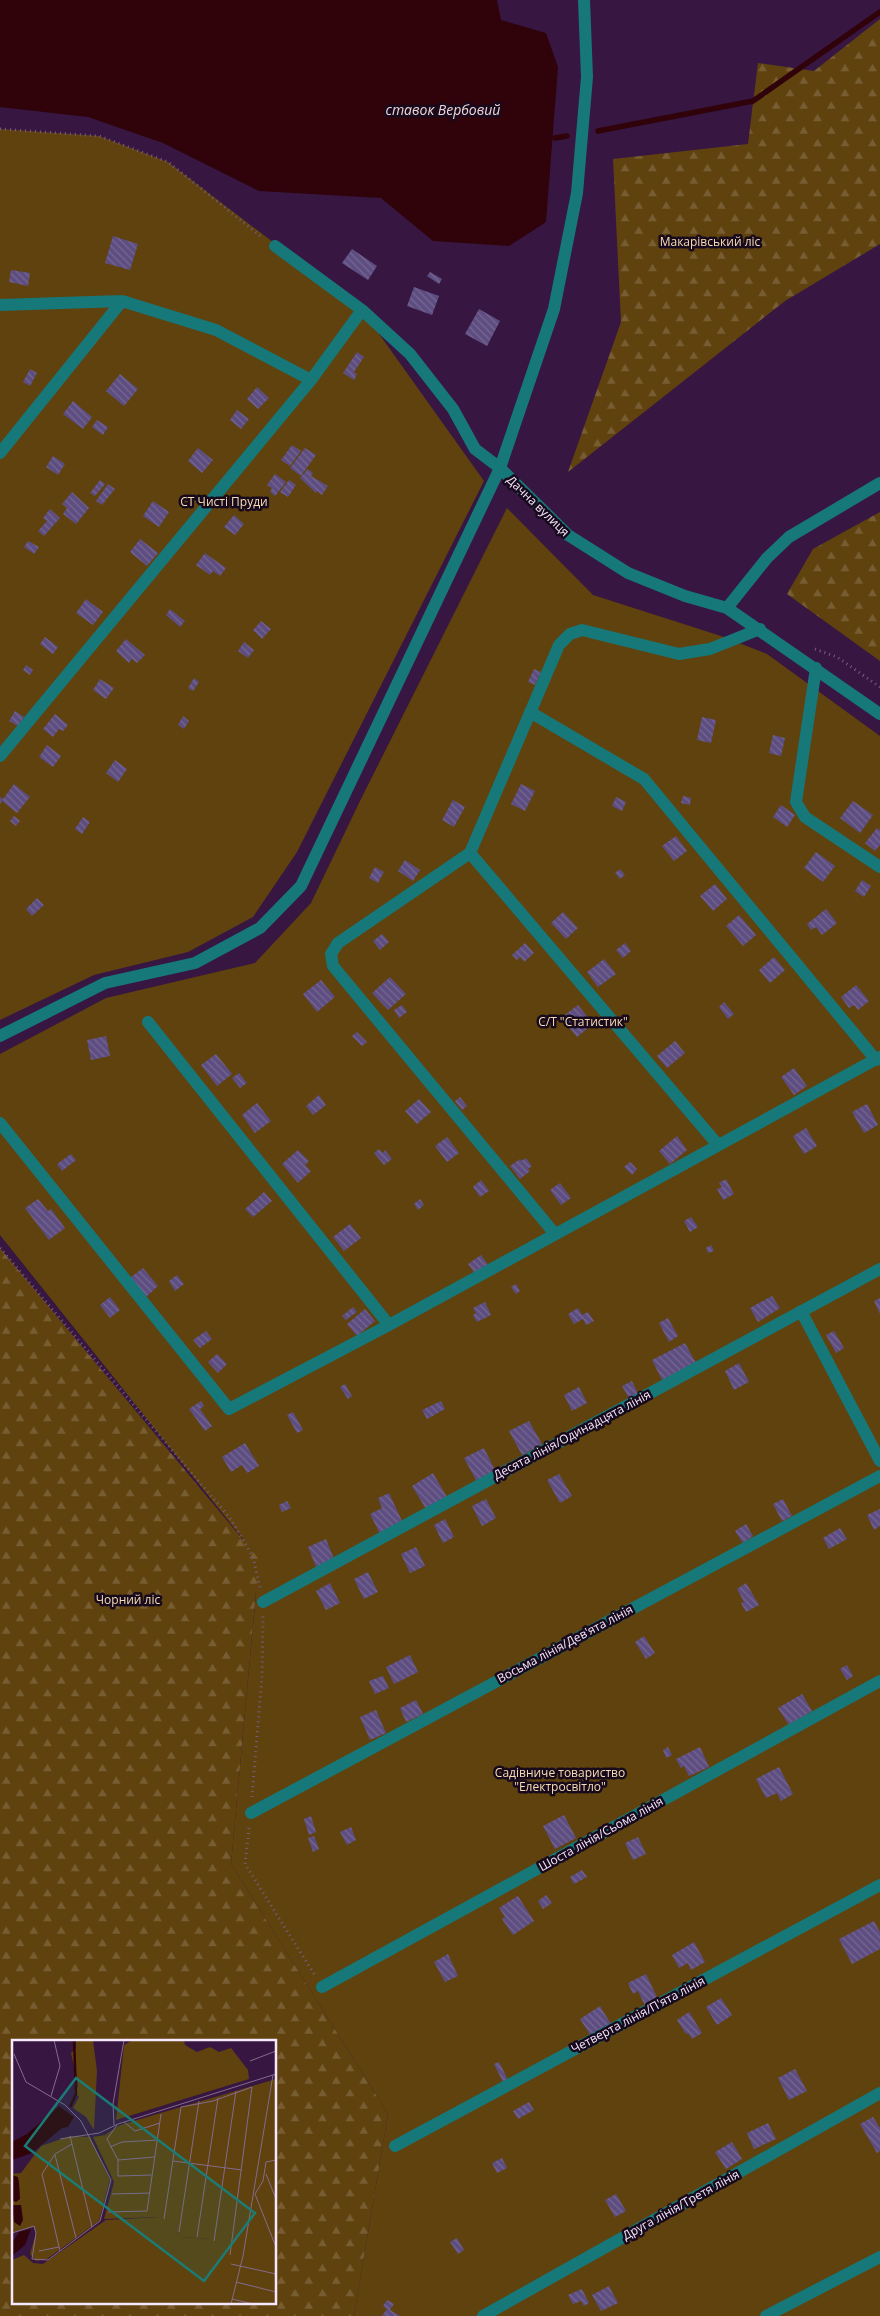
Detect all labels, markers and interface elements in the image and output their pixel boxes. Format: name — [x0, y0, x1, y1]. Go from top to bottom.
water label: ставок Вербовий — [386, 100, 500, 119]
park label: Макарівський ліс — [660, 233, 761, 250]
street label: Дачна вулиця — [503, 471, 573, 540]
park label: СТ Чисті Пруди — [180, 493, 268, 510]
park label: С/Т "Статистик" — [538, 1013, 628, 1030]
street label: Десята лінія/Одинадцята лінія — [490, 1386, 654, 1483]
park label: Чорний ліс — [96, 1591, 160, 1608]
street label: Восьма лінія/Дев'ята лінія — [494, 1600, 636, 1687]
park label: Садівниче товариство "Електросвітло" — [495, 1764, 625, 1795]
street label: Шоста лінія/Сьома лінія — [535, 1792, 666, 1875]
street label: Четверта лінія/П'ята лінія — [568, 1972, 708, 2057]
inset map — [12, 2040, 276, 2304]
street label: Друга лінія/Третя лінія — [619, 2165, 742, 2244]

